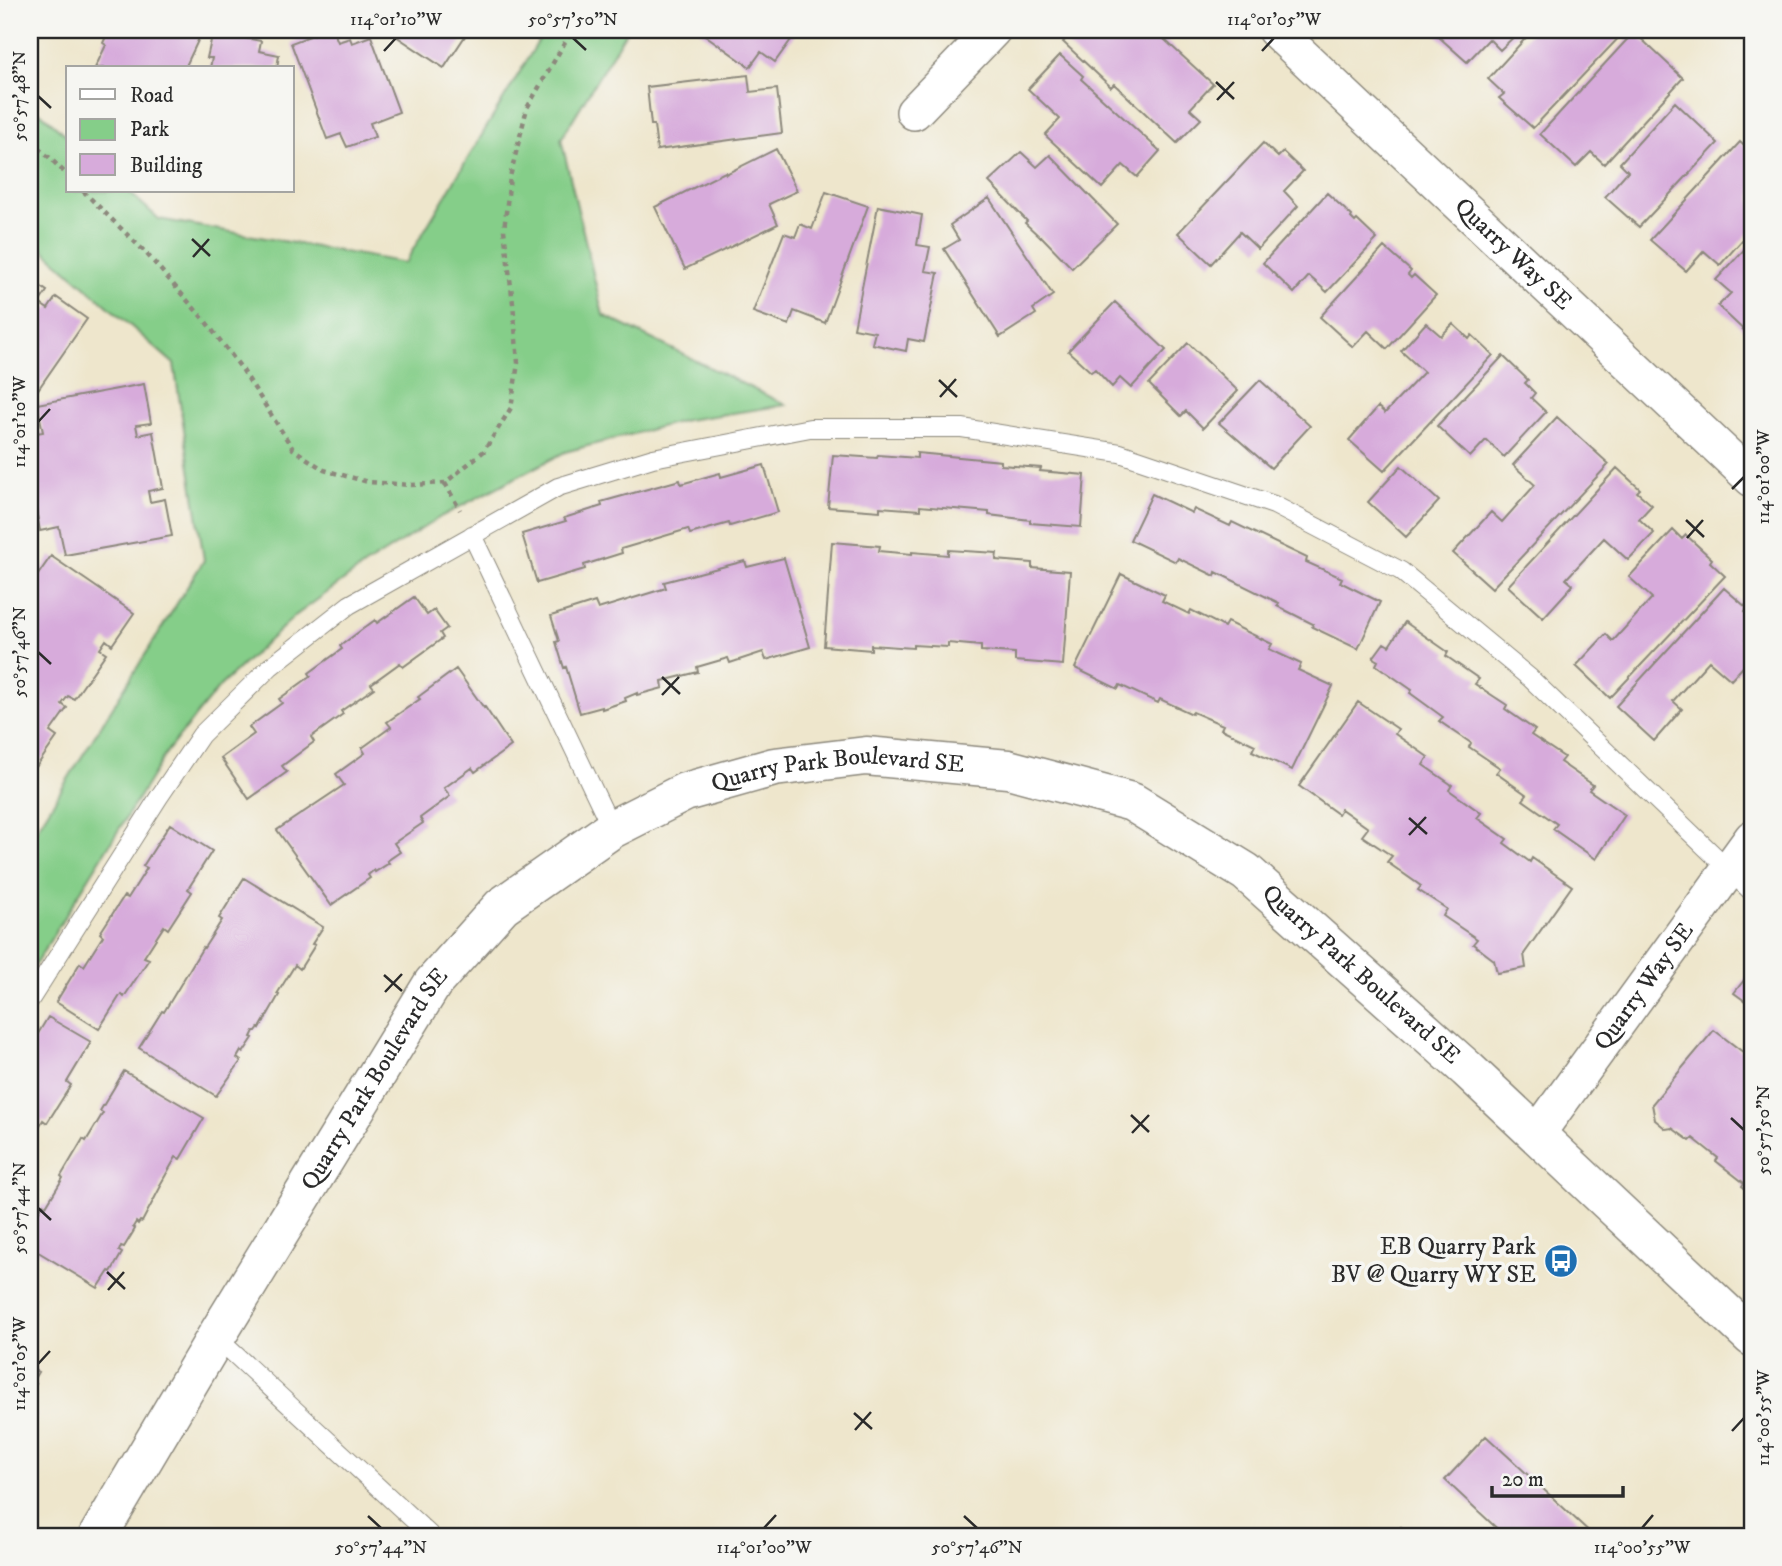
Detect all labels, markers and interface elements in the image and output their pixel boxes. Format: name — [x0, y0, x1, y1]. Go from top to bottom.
text: 114°01'10"W — [350, 9, 442, 31]
text: 50°57'50"N — [528, 9, 618, 31]
text: 114°01'05"W — [1227, 9, 1322, 31]
text: 50°57'48"N — [9, 51, 31, 141]
legend — [66, 66, 294, 192]
text: Road — [130, 83, 174, 109]
text: Park — [130, 117, 170, 143]
text: Building — [130, 153, 203, 179]
street label: Quarry Way SE — [1448, 192, 1578, 317]
text: 114°01'10"W — [9, 376, 31, 468]
text: 114°01'00"W — [1753, 429, 1775, 524]
text: 50°57'46"N — [9, 606, 31, 697]
street label: Quarry Park Boulevard SE — [708, 740, 966, 799]
street label: Quarry Park Boulevard SE — [1256, 878, 1467, 1071]
street label: Quarry Way SE — [1588, 917, 1700, 1057]
street label: Quarry Park Boulevard SE — [295, 962, 454, 1196]
text: 50°57'50"N — [1753, 1085, 1775, 1175]
text: 50°57'44"N — [9, 1162, 31, 1254]
place label: EB Quarry Park BV @ Quarry WY SE — [1331, 1232, 1536, 1290]
bus stop icon: EB Quarry Park BV @ Quarry WY SE — [1542, 1242, 1580, 1280]
text: 114°01'05"W — [9, 1316, 31, 1411]
text: 114°00'55"W — [1753, 1369, 1775, 1466]
scale bar — [1492, 1454, 1623, 1498]
text: 20 m — [1502, 1467, 1544, 1493]
text: 50°57'44"N — [335, 1537, 427, 1559]
text: 114°01'00"W — [717, 1537, 812, 1559]
text: 50°57'46"N — [932, 1537, 1023, 1559]
text: 114°00'55"W — [1594, 1537, 1691, 1559]

